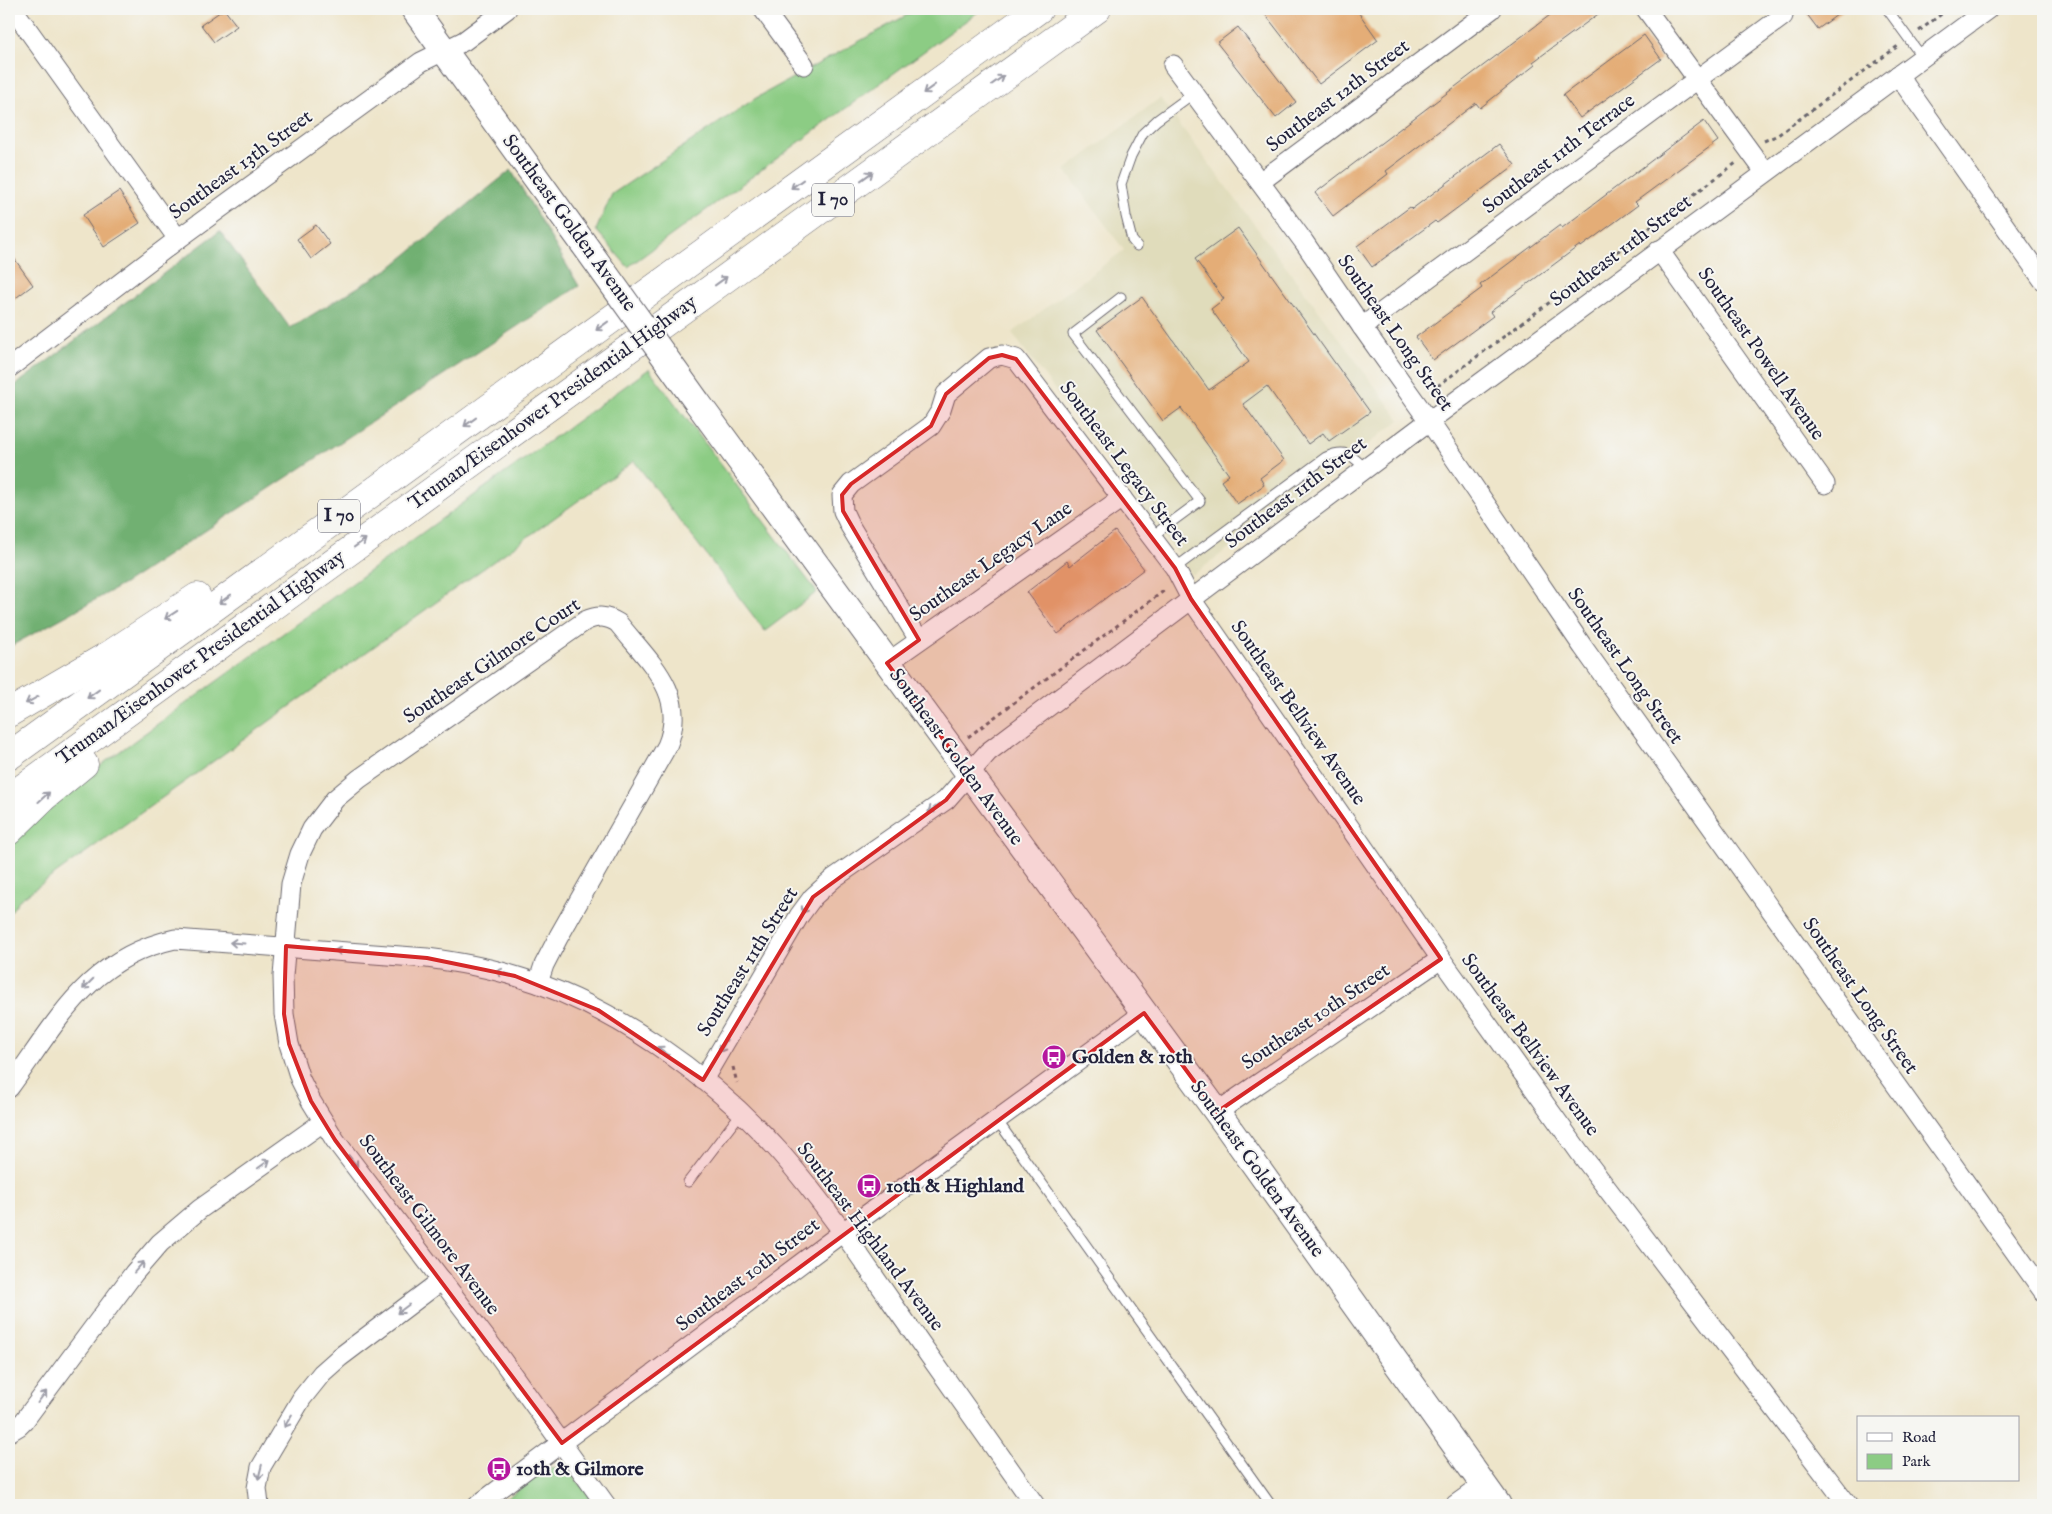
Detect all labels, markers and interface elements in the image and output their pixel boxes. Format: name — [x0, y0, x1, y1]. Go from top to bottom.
street label: Southeast 12th Street — [1261, 34, 1415, 158]
one-way arrow — [991, 75, 1005, 85]
one-way arrow — [922, 84, 936, 94]
street label: Southeast 11th Terrace — [1478, 88, 1640, 220]
street label: Southeast 13th Street — [164, 104, 318, 225]
street label: Southeast Golden Avenue — [496, 130, 642, 316]
one-way arrow — [860, 171, 874, 181]
one-way arrow — [790, 179, 804, 189]
road number: I 70 — [812, 184, 854, 216]
street label: Southeast 11th Street — [1545, 189, 1697, 313]
street label: Southeast Long Street — [1332, 250, 1459, 416]
street label: Southeast Powell Avenue — [1692, 263, 1830, 445]
one-way arrow — [714, 276, 728, 286]
street label: Truman/Eisenhower Presidential Highway — [404, 290, 702, 516]
one-way arrow — [595, 321, 609, 331]
street label: Southeast Legacy Street — [1054, 376, 1194, 552]
one-way arrow — [464, 416, 477, 427]
street label: Southeast 11th Street — [1220, 431, 1372, 555]
street label: Southeast Legacy Lane — [905, 496, 1077, 628]
road number: I 70 — [318, 500, 360, 532]
one-way arrow — [353, 538, 367, 548]
street label: Truman/Eisenhower Presidential Highway — [52, 545, 350, 771]
street label: Southeast Long Street — [1562, 583, 1689, 749]
street label: Southeast Gilmore Court — [399, 592, 585, 730]
one-way arrow — [218, 594, 232, 604]
one-way arrow — [164, 610, 178, 620]
street label: Southeast Bellview Avenue — [1225, 616, 1371, 810]
street label: Southeast Golden Avenue — [883, 664, 1029, 850]
one-way arrow — [87, 689, 101, 700]
one-way arrow — [25, 696, 40, 705]
one-way arrow — [38, 791, 51, 803]
one-way arrow — [927, 803, 941, 813]
street label: Southeast 11th Street — [692, 883, 804, 1041]
one-way arrow — [801, 900, 811, 914]
street label: Southeast Long Street — [1797, 913, 1924, 1079]
one-way arrow — [230, 938, 246, 947]
one-way arrow — [334, 946, 350, 955]
street label: Southeast Bellview Avenue — [1455, 949, 1605, 1141]
street label: Southeast 10th Street — [1237, 958, 1395, 1076]
one-way arrow — [495, 967, 511, 977]
one-way arrow — [82, 978, 94, 991]
one-way arrow — [717, 1039, 727, 1053]
bus stop icon: Golden & 10th — [1041, 1044, 1067, 1070]
place label: Golden & 10th — [1072, 1045, 1193, 1070]
one-way arrow — [657, 1046, 671, 1056]
street label: Southeast Golden Avenue — [1184, 1076, 1330, 1262]
street label: Southeast Gilmore Avenue — [353, 1130, 505, 1320]
street label: Southeast Highland Avenue — [791, 1138, 949, 1336]
one-way arrow — [347, 1154, 358, 1167]
one-way arrow — [257, 1159, 271, 1169]
bus stop icon: 10th & Highland — [856, 1173, 882, 1199]
place label: 10th & Highland — [886, 1174, 1025, 1199]
street label: Southeast 10th Street — [671, 1213, 825, 1337]
one-way arrow — [133, 1260, 145, 1273]
one-way arrow — [396, 1304, 410, 1314]
one-way arrow — [36, 1391, 47, 1404]
one-way arrow — [283, 1413, 293, 1427]
legend — [1857, 1416, 2020, 1482]
text: Road — [1902, 1428, 1937, 1447]
text: Park — [1902, 1452, 1932, 1471]
bus stop icon: 10th & Gilmore — [486, 1456, 512, 1482]
place label: 10th & Gilmore — [516, 1457, 645, 1482]
one-way arrow — [255, 1464, 264, 1480]

